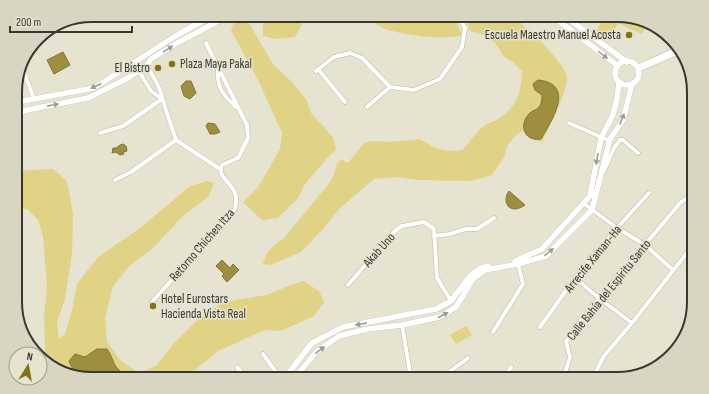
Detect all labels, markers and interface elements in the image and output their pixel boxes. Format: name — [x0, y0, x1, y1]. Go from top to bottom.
scale bar — [10, 8, 132, 34]
text: 200 m — [16, 15, 42, 30]
place label: Escuela Maestro Manuel Acosta — [485, 27, 621, 43]
marker: Escuela Maestro Manuel Acosta — [624, 30, 634, 40]
one-way arrow — [162, 45, 174, 52]
one-way arrow — [598, 50, 609, 59]
place label: Plaza Maya Pakal — [180, 56, 252, 72]
marker: Plaza Maya Pakal — [167, 59, 177, 69]
place label: El Bistro — [114, 60, 150, 76]
marker: El Bistro — [153, 63, 163, 73]
one-way arrow — [91, 83, 102, 89]
one-way arrow — [47, 101, 60, 107]
one-way arrow — [620, 112, 626, 124]
one-way arrow — [594, 153, 600, 165]
street label: Retorno Chichen Itza — [166, 205, 238, 285]
street label: Arrecife Xaman-Ha — [560, 222, 625, 297]
street label: Akab Uno — [359, 230, 399, 271]
street label: Calle Bahía del Espiritu Santo — [563, 236, 655, 344]
one-way arrow — [543, 248, 554, 257]
place label: Hotel Eurostars Hacienda Vista Real — [161, 291, 246, 322]
marker: Hotel Eurostars Hacienda Vista Real — [148, 301, 158, 311]
one-way arrow — [437, 311, 449, 318]
one-way arrow — [354, 321, 367, 327]
north arrow — [8, 346, 48, 386]
one-way arrow — [315, 346, 325, 354]
text: N — [26, 350, 34, 364]

